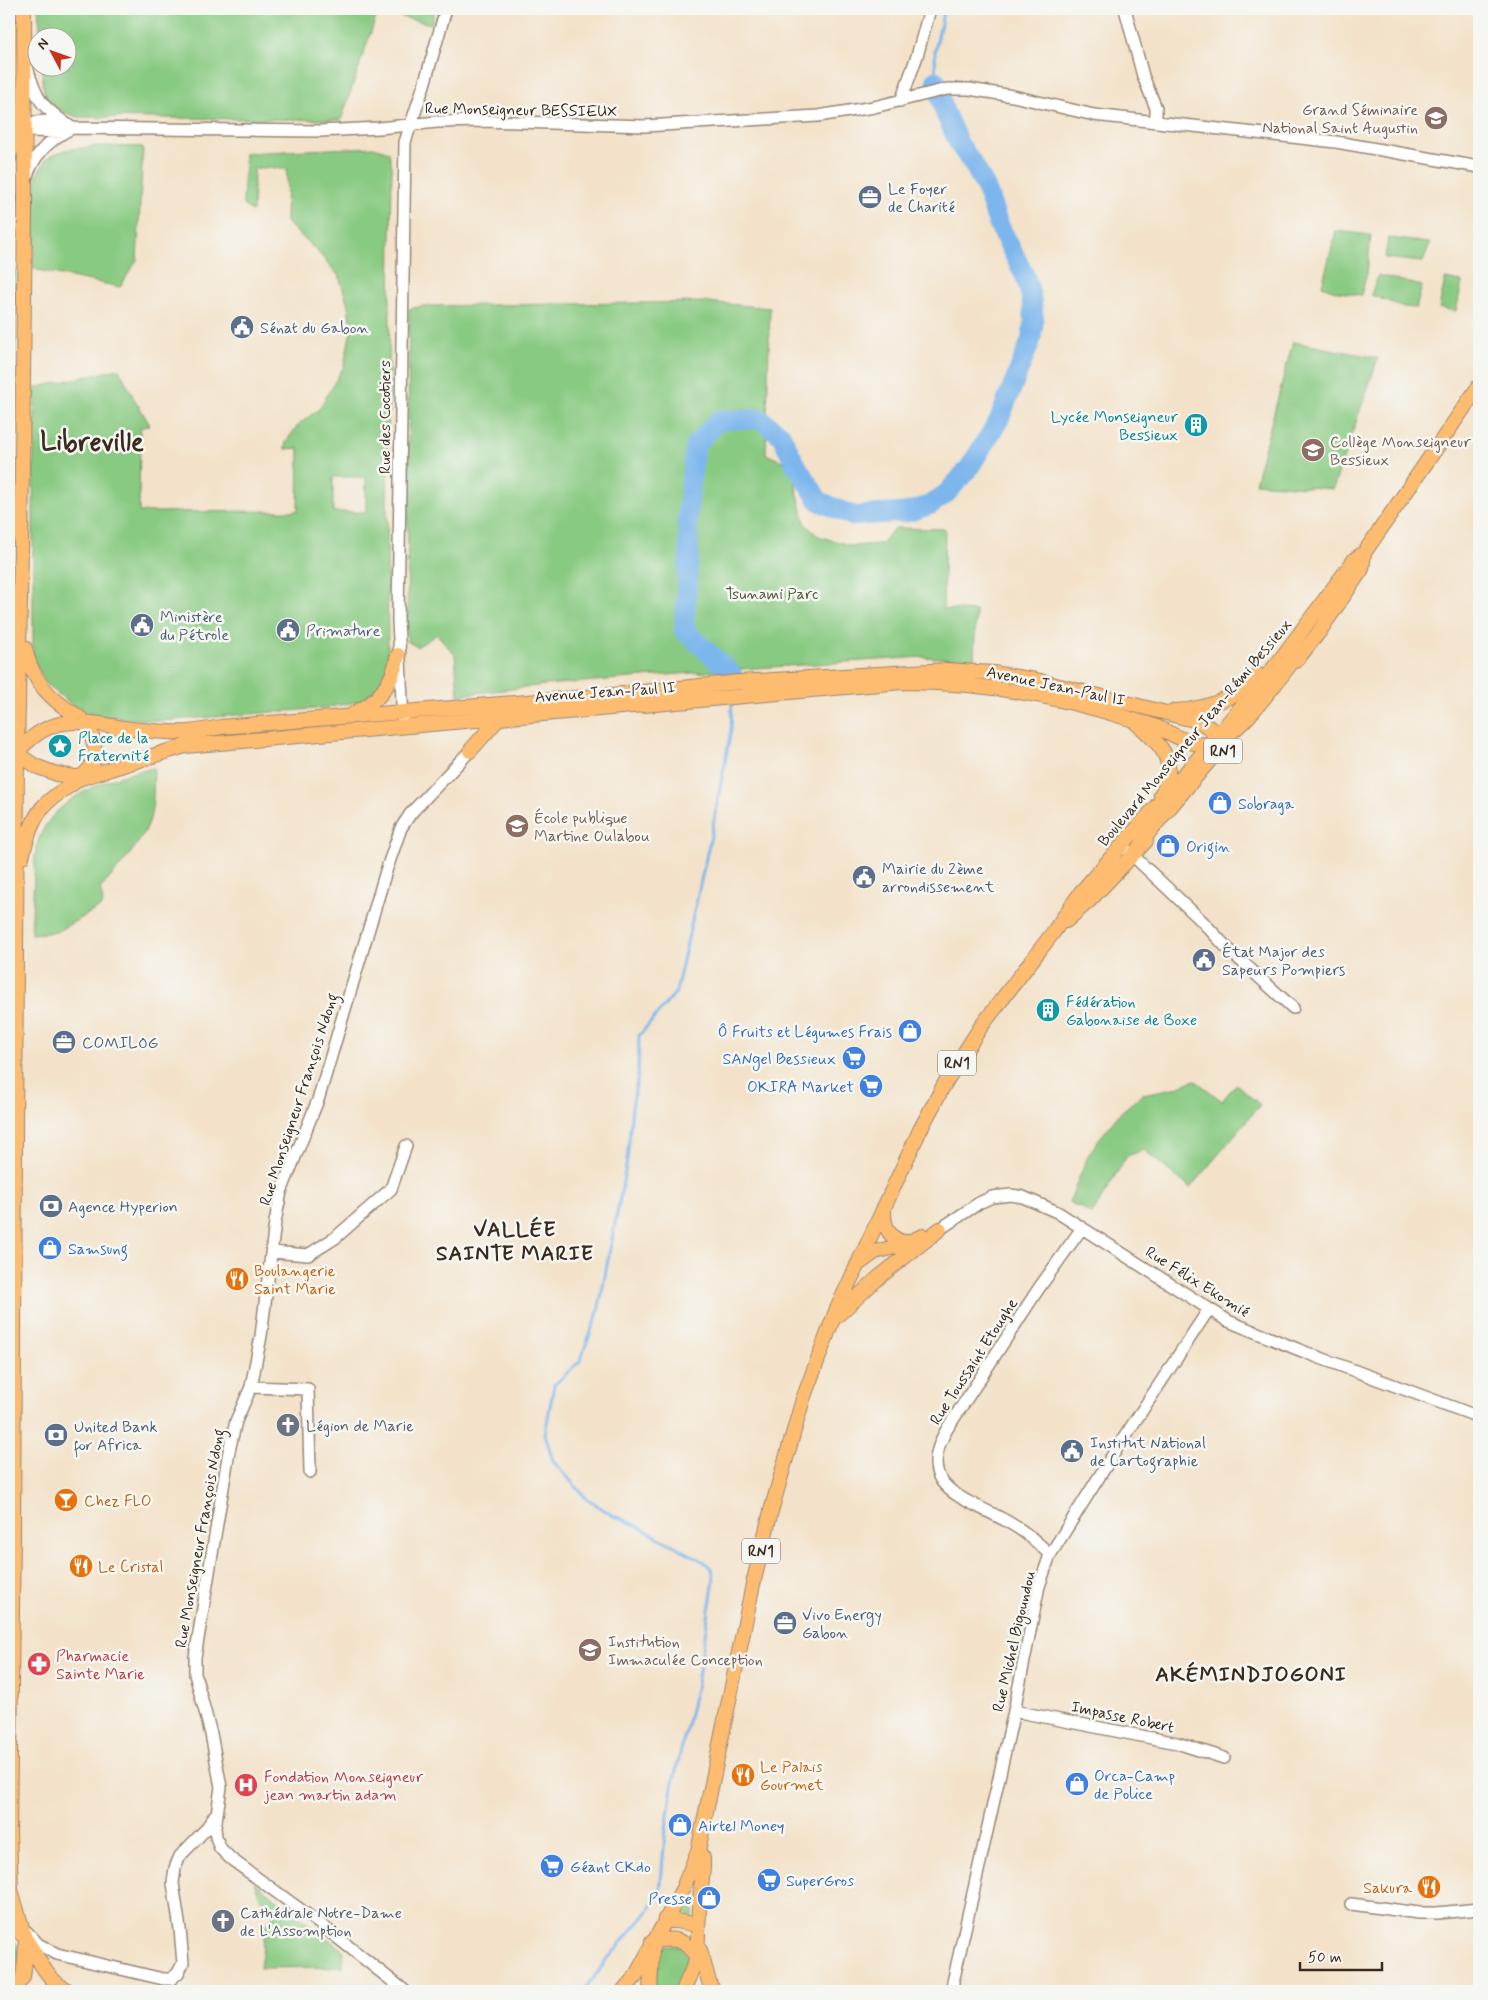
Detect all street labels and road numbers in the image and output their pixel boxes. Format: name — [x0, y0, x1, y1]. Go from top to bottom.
street label: Rue Monseigneur BESSIEUX — [425, 98, 617, 123]
street label: Rue des Cocotiers — [375, 360, 396, 474]
street label: Boulevard Monseigneur Jean-Rémi Bessieux — [1094, 615, 1297, 851]
street label: Avenue Jean-Paul II — [985, 662, 1127, 711]
street label: Avenue Jean-Paul II — [534, 677, 676, 708]
road number: RN1 — [1204, 738, 1242, 764]
street label: Rue Monseigneur François Ndong — [255, 990, 345, 1209]
road number: RN1 — [938, 1050, 976, 1076]
street label: Rue Félix Ekomié — [1141, 1242, 1253, 1323]
street label: Rue Toussaint Etoughe — [925, 1294, 1023, 1429]
street label: Rue Monseigneur François Ndong — [171, 1427, 231, 1650]
road number: RN1 — [742, 1538, 780, 1564]
street label: Rue Michel Bigoundou — [988, 1568, 1042, 1714]
street label: Impasse Robert — [1069, 1696, 1176, 1739]

